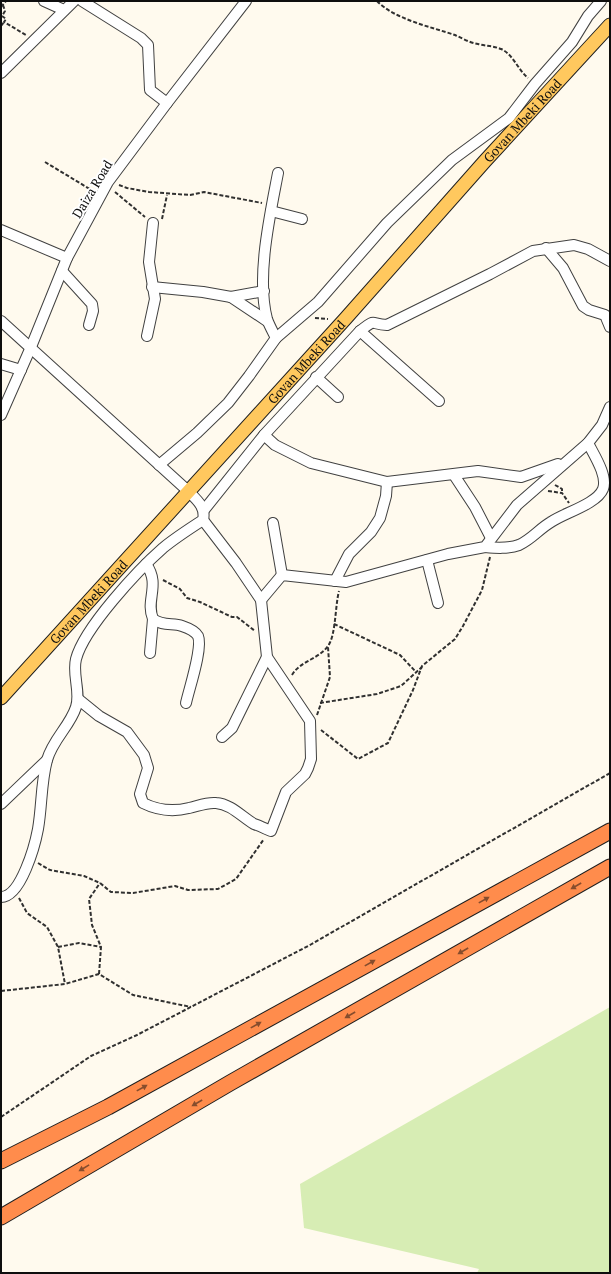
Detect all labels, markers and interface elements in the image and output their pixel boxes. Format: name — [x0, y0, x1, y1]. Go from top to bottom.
street label: Govan Mbeki Road — [479, 75, 565, 166]
street label: Daiza Road — [68, 157, 116, 221]
street label: Govan Mbeki Road — [263, 316, 349, 408]
street label: Govan Mbeki Road — [45, 556, 131, 648]
one-way arrow — [570, 883, 582, 890]
one-way arrow — [478, 897, 490, 904]
one-way arrow — [457, 947, 469, 954]
one-way arrow — [364, 959, 376, 966]
one-way arrow — [344, 1011, 356, 1018]
one-way arrow — [250, 1022, 262, 1029]
one-way arrow — [136, 1084, 148, 1091]
one-way arrow — [191, 1099, 203, 1106]
one-way arrow — [79, 1164, 89, 1172]

